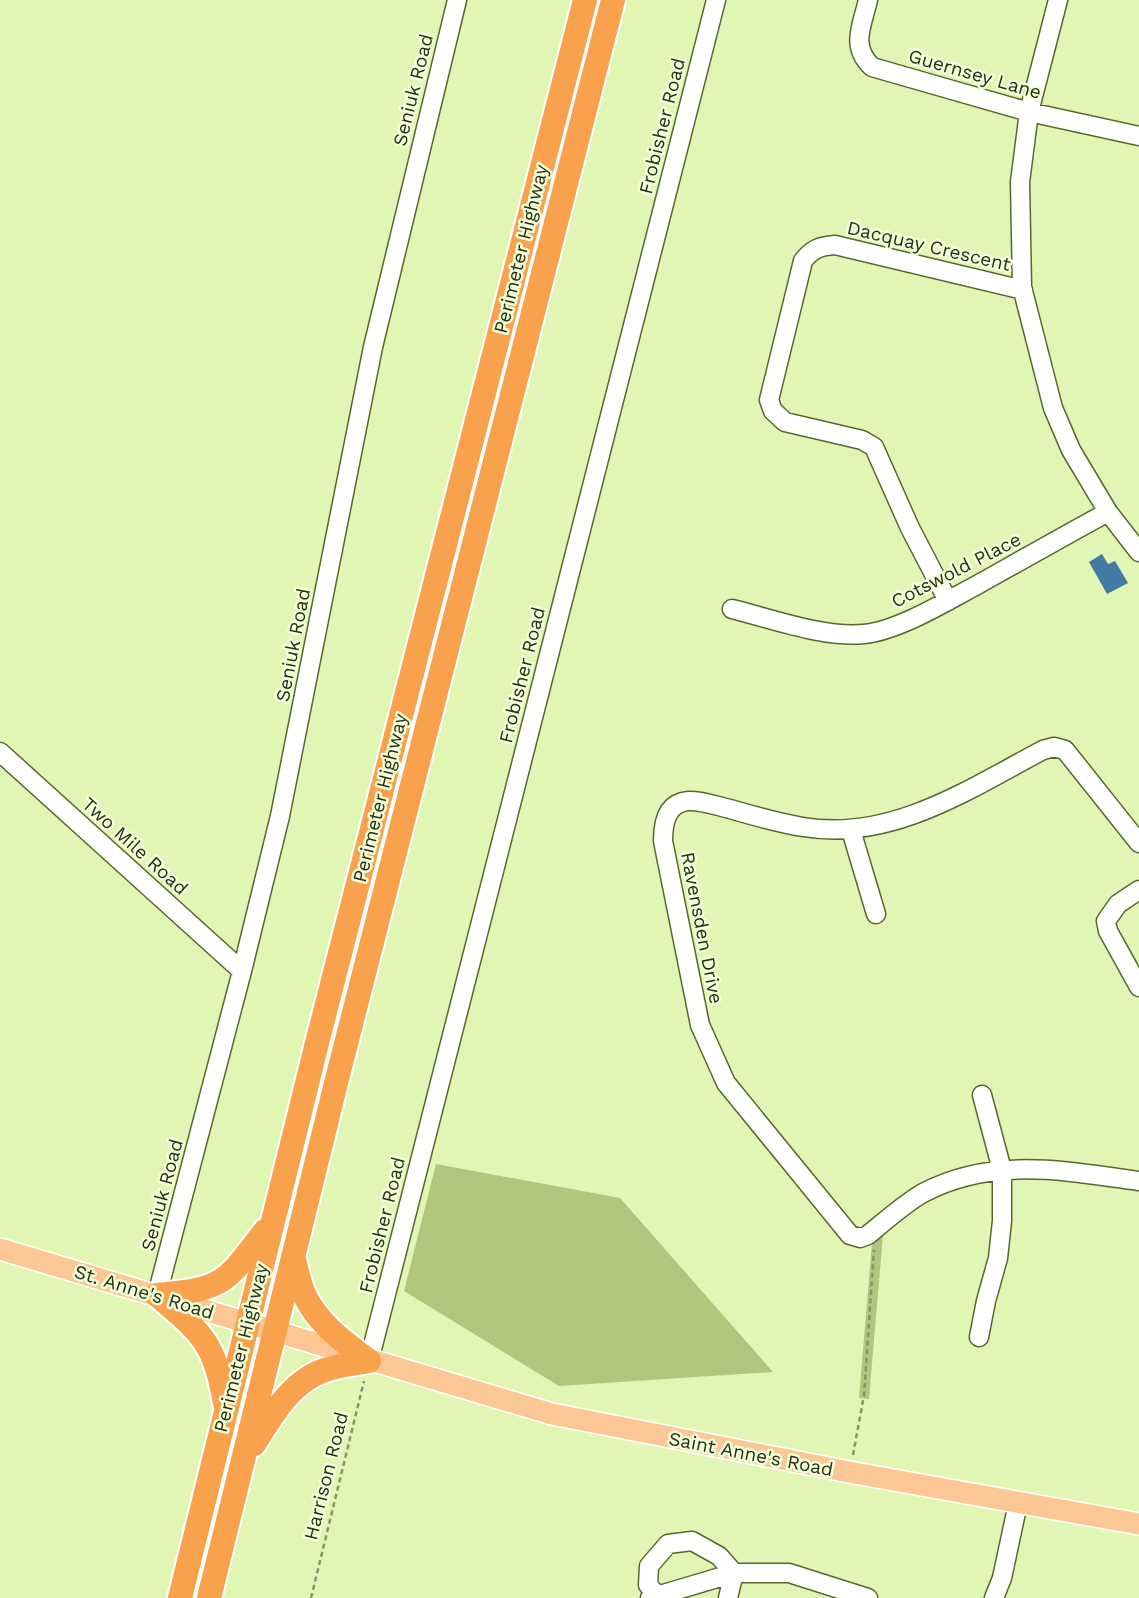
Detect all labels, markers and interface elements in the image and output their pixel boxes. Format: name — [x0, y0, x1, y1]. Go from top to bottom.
street label: Seniuk Road — [388, 31, 438, 149]
street label: Guernsey Lane — [906, 44, 1044, 104]
street label: Frobisher Road — [634, 56, 690, 196]
street label: Perimeter Highway — [489, 162, 553, 336]
street label: Dacquay Crescent — [845, 216, 1013, 276]
street label: Cotswold Place — [887, 527, 1025, 613]
street label: Seniuk Road — [271, 586, 315, 704]
street label: Frobisher Road — [494, 605, 550, 745]
street label: Perimeter Highway — [348, 711, 412, 885]
street label: Two Mile Road — [77, 792, 193, 900]
street label: Ravensden Drive — [676, 850, 728, 1006]
street label: Seniuk Road — [136, 1137, 188, 1253]
street label: Frobisher Road — [354, 1155, 410, 1295]
street label: St. Anne's Road — [71, 1260, 217, 1324]
street label: Perimeter Highway — [209, 1261, 273, 1435]
street label: Harrison Road — [299, 1410, 353, 1542]
street label: Saint Anne's Road — [667, 1427, 835, 1481]

